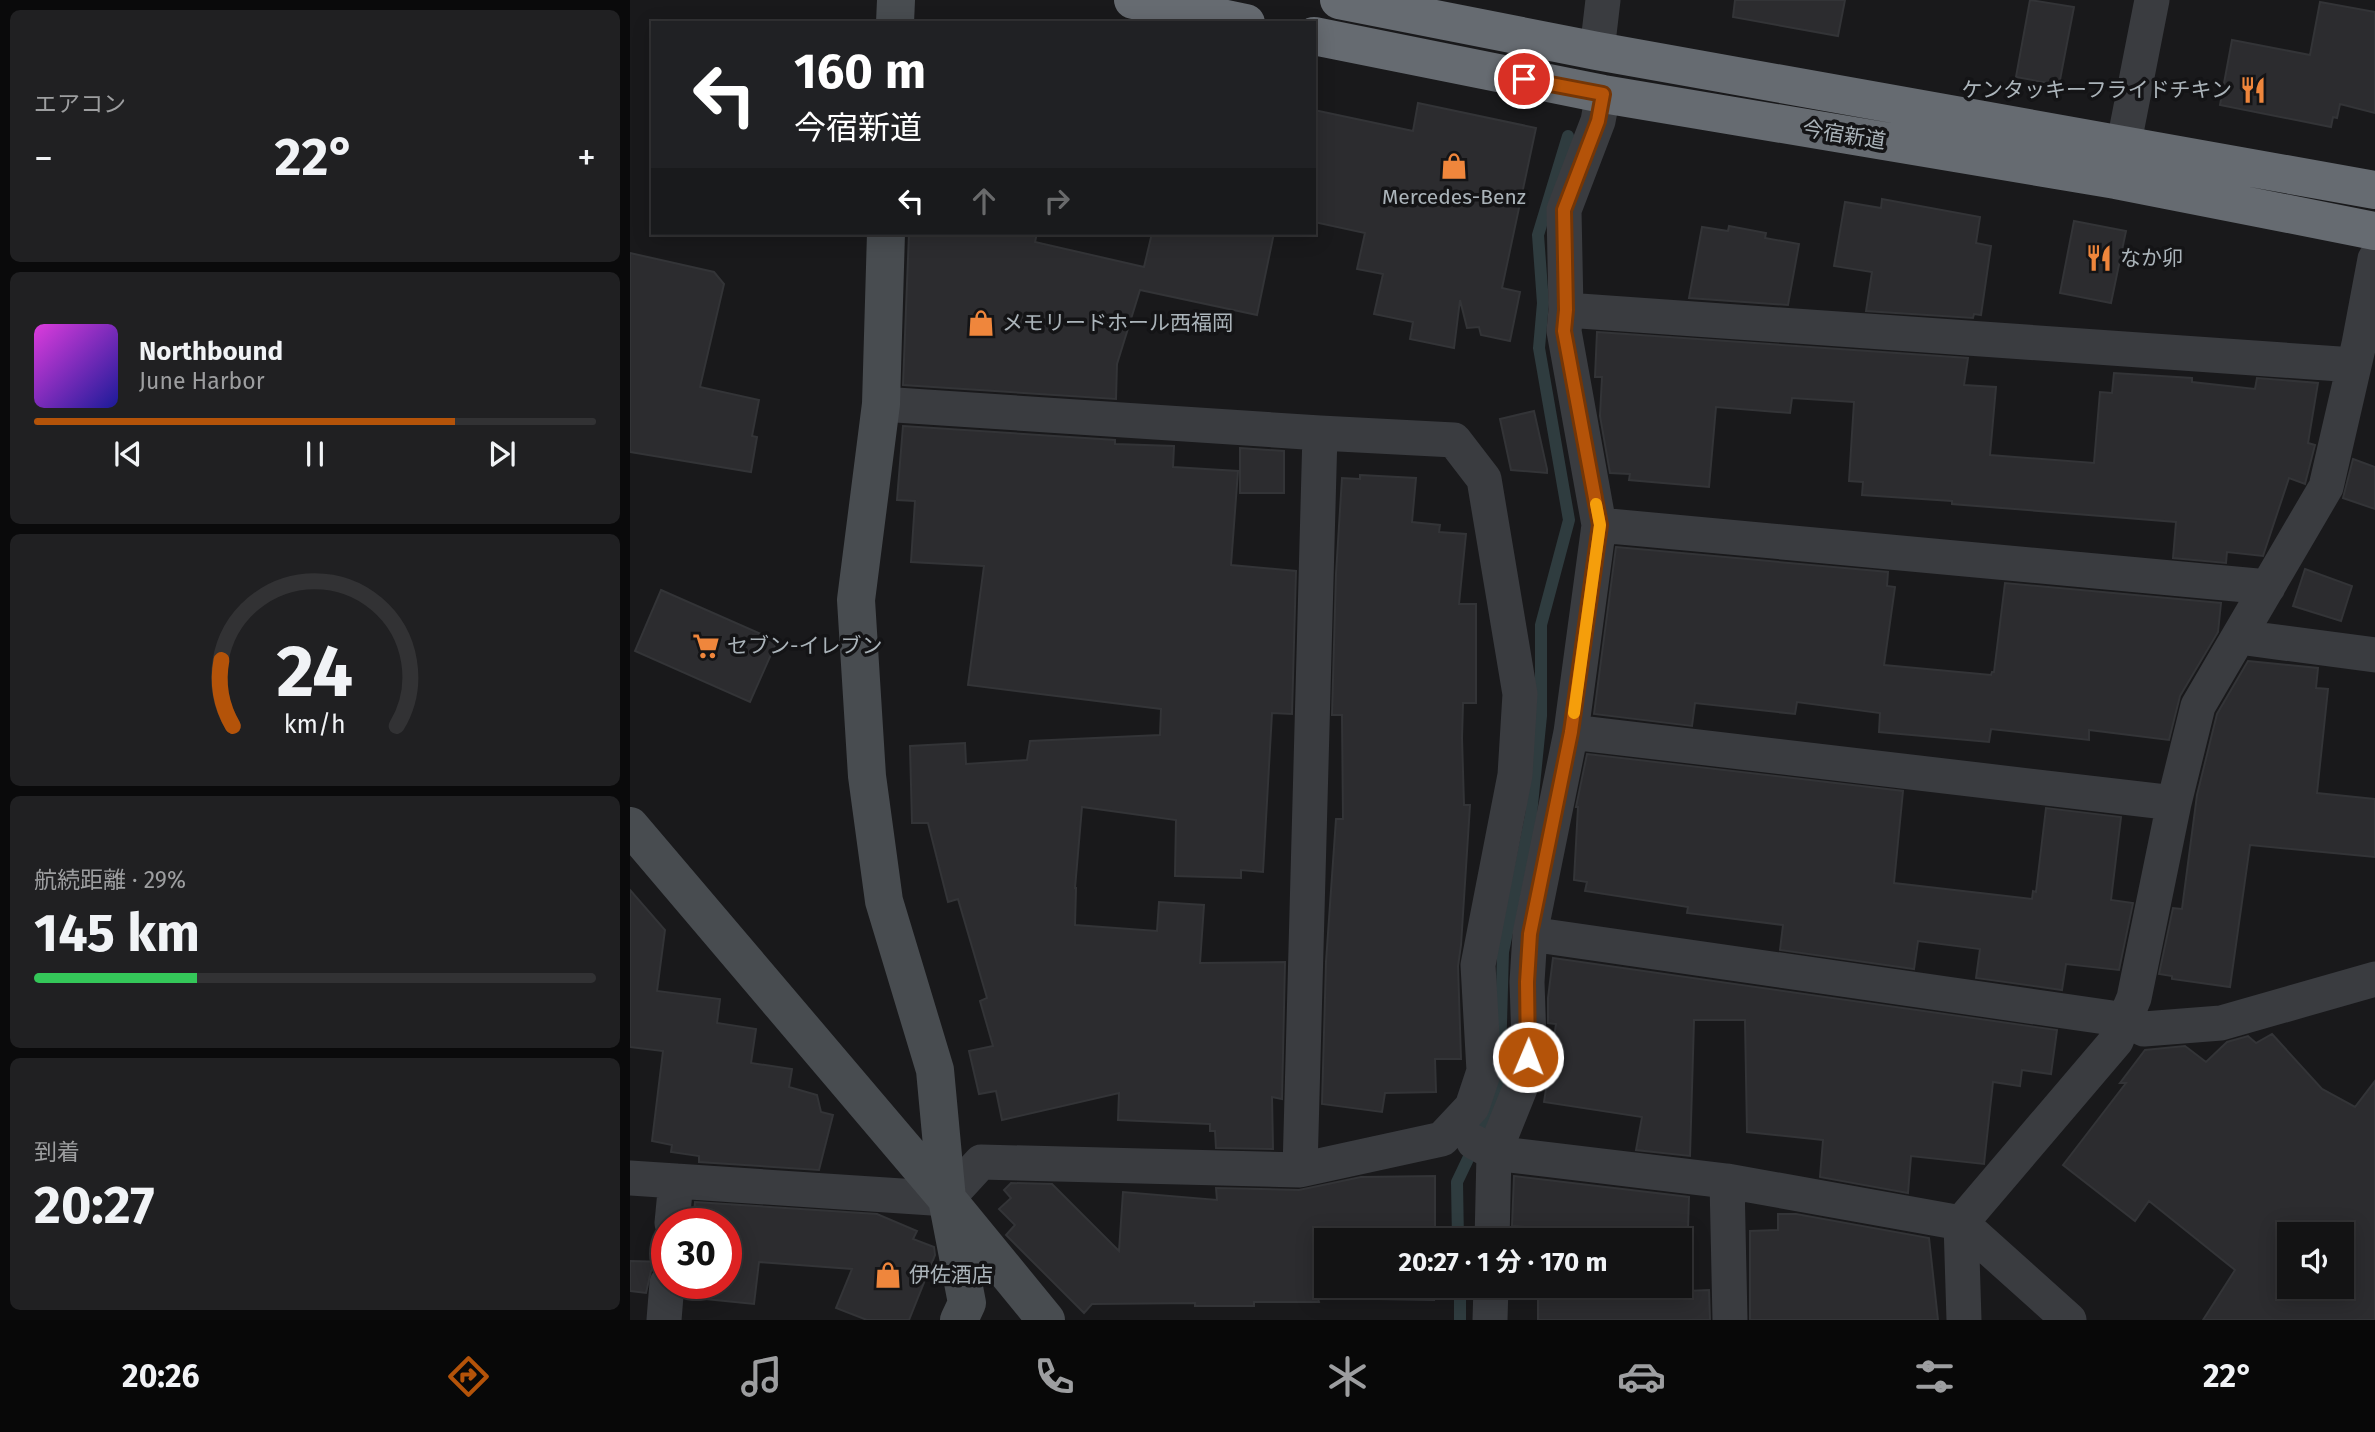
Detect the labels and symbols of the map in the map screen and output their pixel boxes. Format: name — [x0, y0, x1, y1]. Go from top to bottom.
pin — [1494, 49, 1554, 109]
restaurant icon: ケンタッキーフライドチキン — [2238, 75, 2268, 105]
place label: ケンタッキーフライドチキン — [1962, 77, 2232, 103]
street label: 今宿新道 — [1800, 116, 1888, 154]
shop icon: Mercedes-Benz — [1439, 151, 1469, 181]
place label: Mercedes-Benz — [1382, 184, 1526, 210]
restaurant icon: なか卯 — [2084, 243, 2114, 273]
place label: なか卯 — [2120, 245, 2183, 271]
shop icon: メモリードホール西福岡 — [966, 308, 996, 338]
place label: メモリードホール西福岡 — [1002, 310, 1233, 336]
supermarket icon: セブン-イレブン — [691, 631, 721, 661]
place label: セブン-イレブン — [727, 633, 882, 659]
position arrow — [1491, 1020, 1565, 1094]
speed limit sign: 30 — [651, 1208, 742, 1299]
shop icon: 伊佐酒店 — [873, 1260, 903, 1290]
place label: 伊佐酒店 — [909, 1262, 993, 1288]

